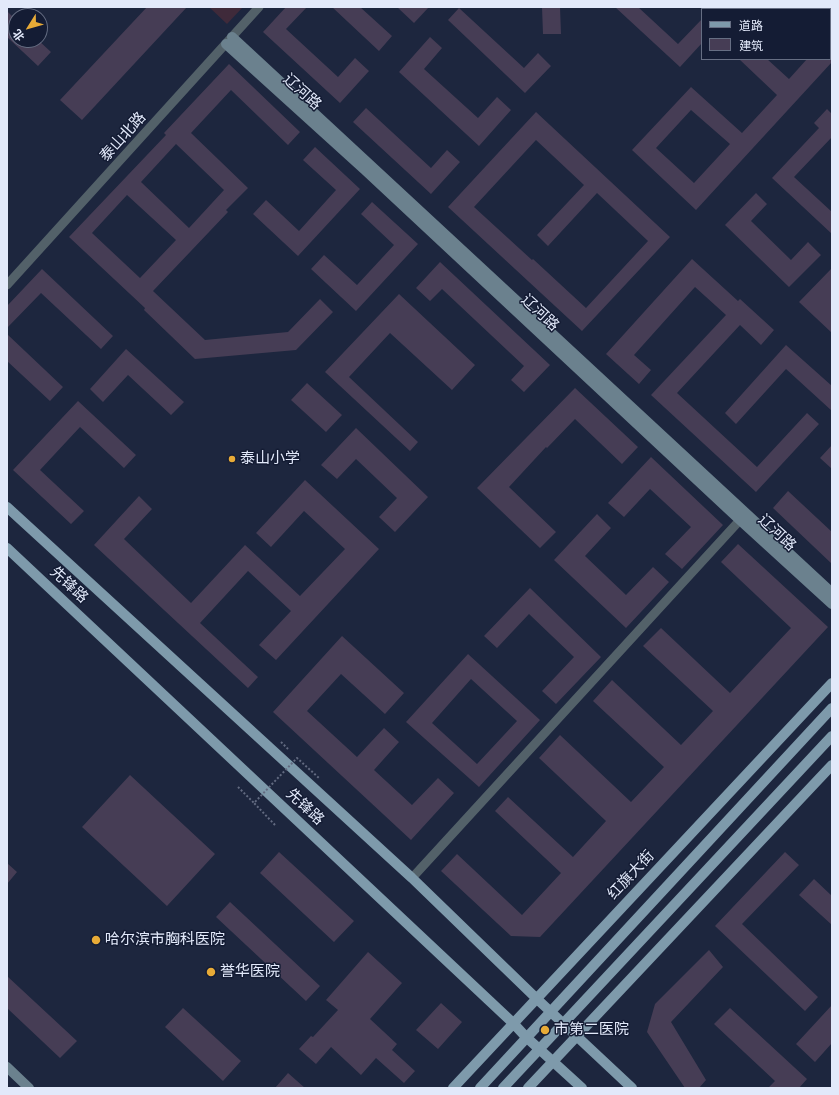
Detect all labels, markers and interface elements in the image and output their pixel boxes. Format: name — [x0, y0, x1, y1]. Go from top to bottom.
north arrow — [8, 8, 48, 48]
legend — [701, 8, 831, 60]
text: 道路 — [739, 19, 763, 33]
text: 北 — [10, 27, 27, 43]
text: 建筑 — [739, 39, 763, 53]
street label: 辽河路 — [279, 70, 325, 114]
street label: 泰山北路 — [96, 109, 150, 165]
street label: 辽河路 — [517, 291, 563, 335]
place label: 泰山小学 — [240, 450, 300, 468]
marker: 泰山小学 — [227, 454, 237, 464]
street label: 辽河路 — [754, 511, 800, 555]
street label: 先锋路 — [46, 563, 92, 607]
street label: 先锋路 — [282, 785, 328, 829]
street label: 红旗大街 — [604, 847, 658, 903]
place label: 哈尔滨市胸科医院 — [105, 931, 225, 949]
marker: 哈尔滨市胸科医院 — [90, 934, 102, 946]
place label: 誉华医院 — [220, 963, 280, 981]
marker: 誉华医院 — [205, 966, 217, 978]
place label: 市第二医院 — [554, 1021, 629, 1039]
marker: 市第二医院 — [539, 1024, 551, 1036]

